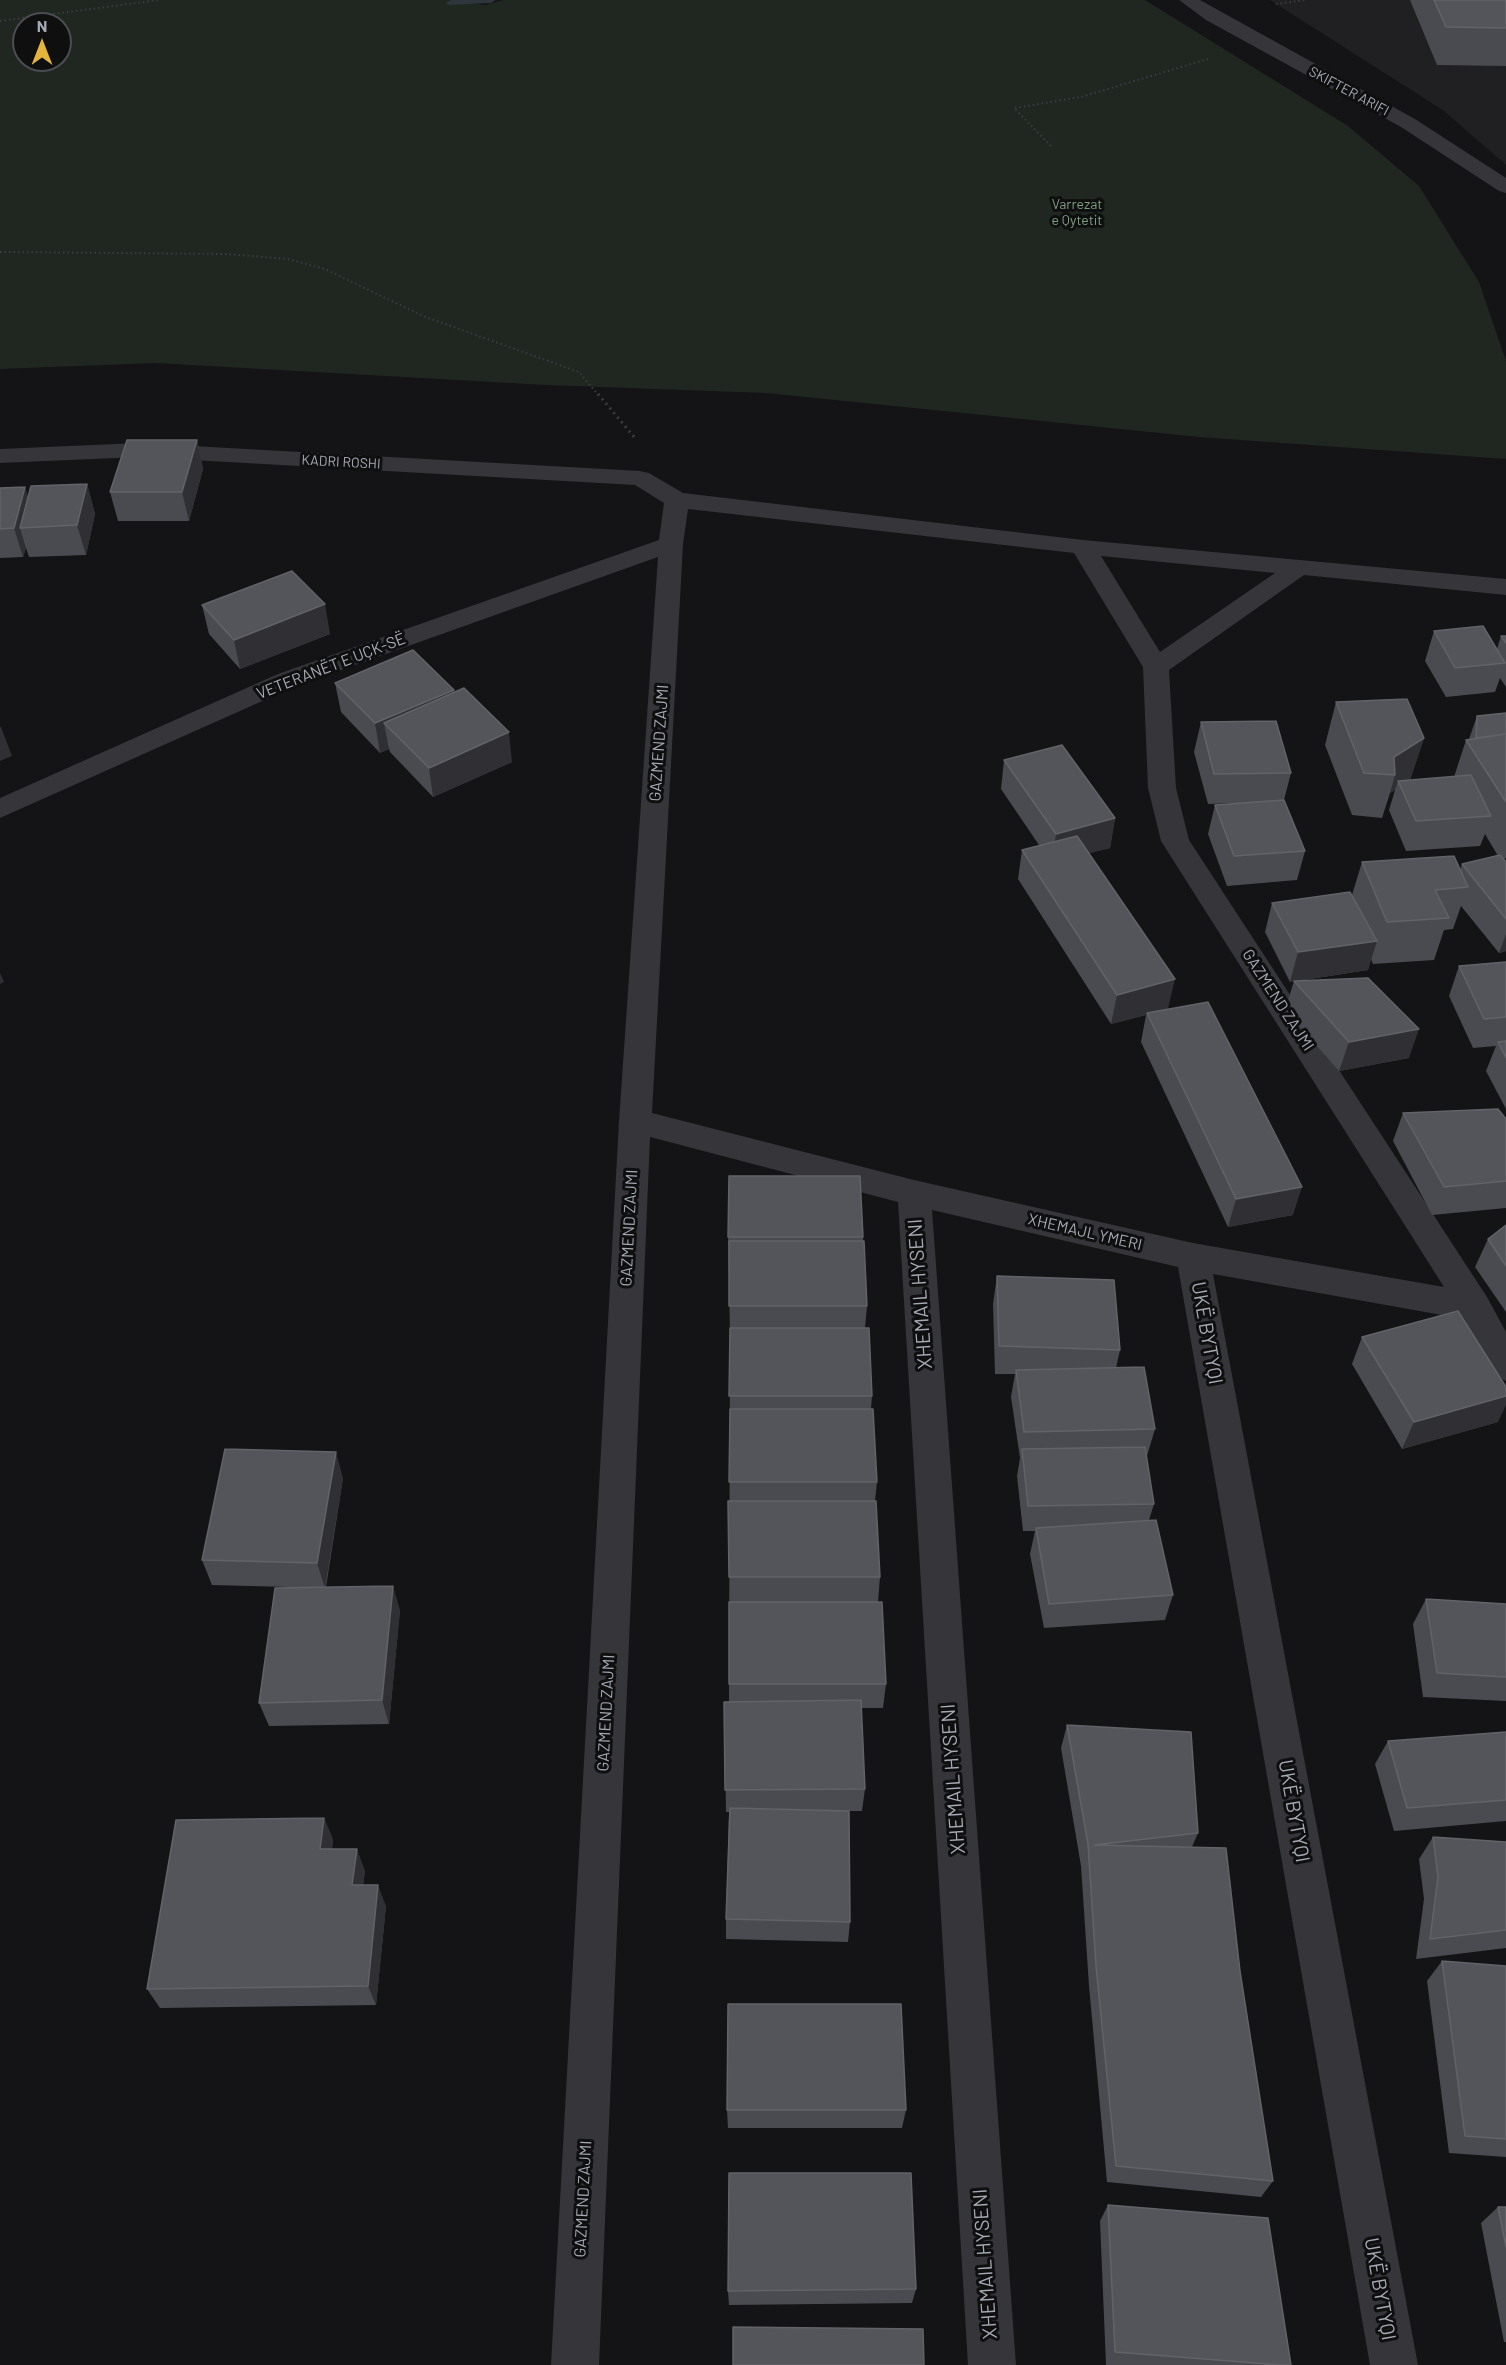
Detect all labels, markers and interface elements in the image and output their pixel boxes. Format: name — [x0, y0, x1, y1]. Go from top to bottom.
north arrow — [12, 12, 72, 72]
text: N — [37, 16, 47, 35]
street label: SKIFTER ARIFI — [1306, 63, 1392, 119]
park label: Varrezat e Qytetit — [1052, 196, 1102, 228]
street label: KADRI ROSHI — [301, 452, 381, 472]
street label: VETERANËT E UÇK-SË — [254, 629, 408, 703]
street label: GAZMEND ZAJMI — [645, 684, 673, 802]
street label: GAZMEND ZAJMI — [1238, 946, 1318, 1054]
street label: GAZMEND ZAJMI — [616, 1169, 642, 1287]
street label: XHEMAJL YMERI — [1026, 1210, 1144, 1254]
street label: XHEMAIL HYSENI — [903, 1218, 937, 1370]
street label: UKË BYTYQI — [1186, 1280, 1228, 1386]
street label: GAZMEND ZAJMI — [593, 1654, 619, 1772]
street label: XHEMAIL HYSENI — [936, 1703, 970, 1855]
street label: UKË BYTYQI — [1273, 1758, 1315, 1864]
street label: GAZMEND ZAJMI — [570, 2140, 596, 2258]
street label: XHEMAIL HYSENI — [968, 2188, 1002, 2340]
street label: UKË BYTYQI — [1359, 2236, 1401, 2342]

